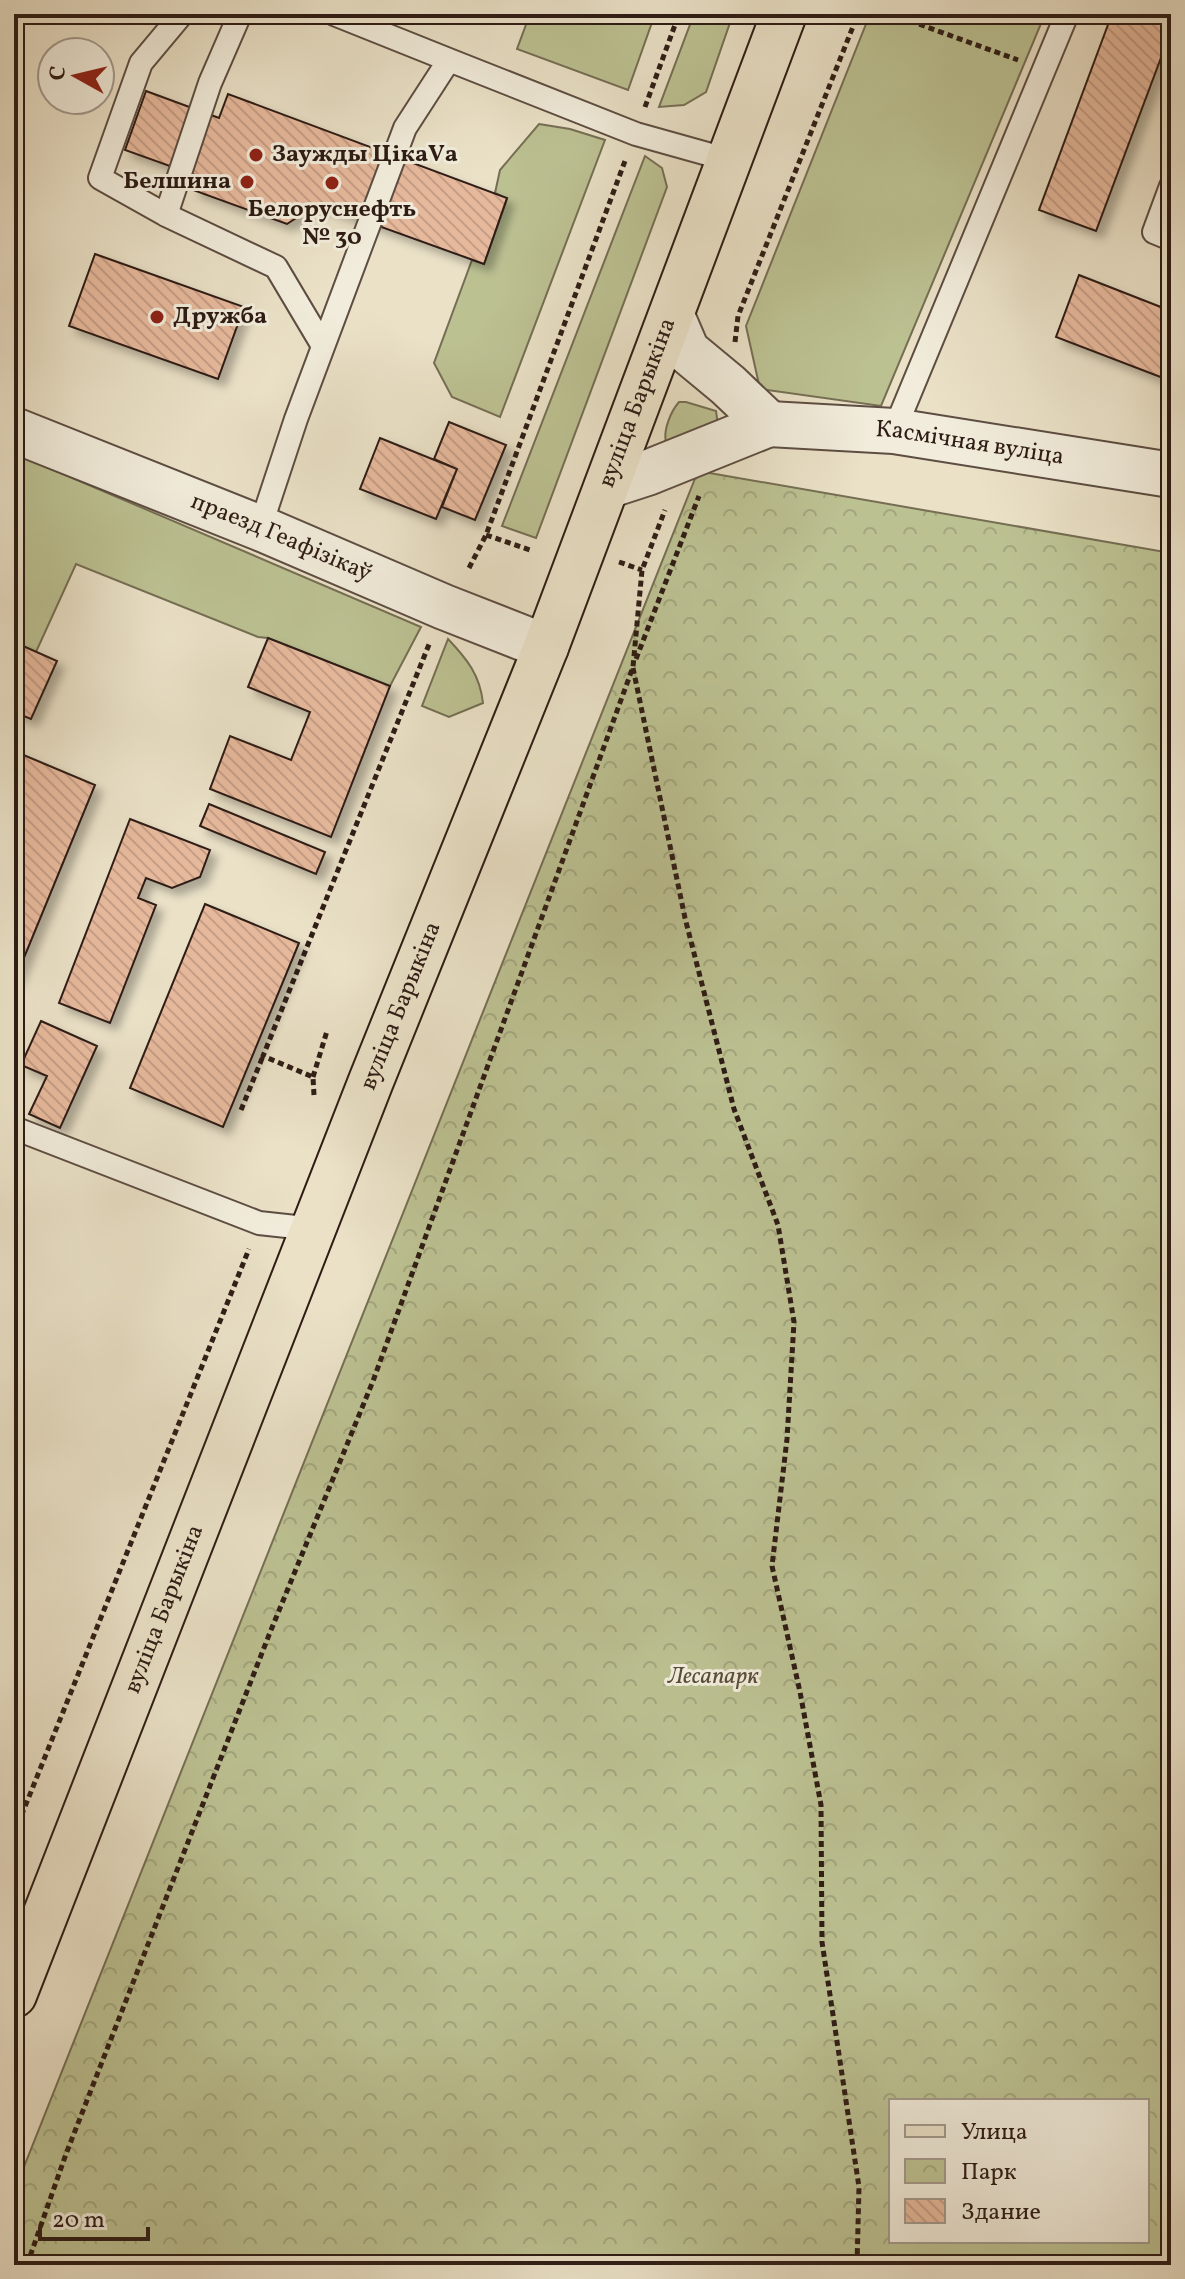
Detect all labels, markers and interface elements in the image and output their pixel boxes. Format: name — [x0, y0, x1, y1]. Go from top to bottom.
north arrow — [36, 36, 116, 116]
text: С — [42, 64, 75, 83]
place label: Заужды ЦікаVа — [272, 138, 458, 172]
marker: Заужды ЦікаVа — [247, 146, 265, 164]
place label: Белшина — [123, 165, 231, 199]
marker: Белшина — [238, 173, 256, 191]
marker: Белоруснефть № 30 — [323, 174, 341, 192]
place label: Белоруснефть № 30 — [248, 193, 416, 255]
place label: Дружба — [173, 300, 267, 334]
marker: Дружба — [148, 308, 166, 326]
street label: вуліца Барыкіна — [590, 313, 685, 493]
street label: Касмічная вуліца — [875, 413, 1067, 475]
street label: праезд Геафізікаў — [185, 485, 377, 591]
street label: вуліца Барыкіна — [352, 917, 450, 1095]
street label: вуліца Барыкіна — [116, 1520, 213, 1699]
park label: Лесапарк — [667, 1660, 759, 1694]
legend — [889, 2099, 1149, 2243]
text: Улица — [961, 2116, 1028, 2150]
text: Парк — [961, 2156, 1017, 2190]
scale bar — [40, 2191, 148, 2241]
text: Здание — [961, 2196, 1041, 2230]
text: 20 m — [52, 2204, 105, 2238]

